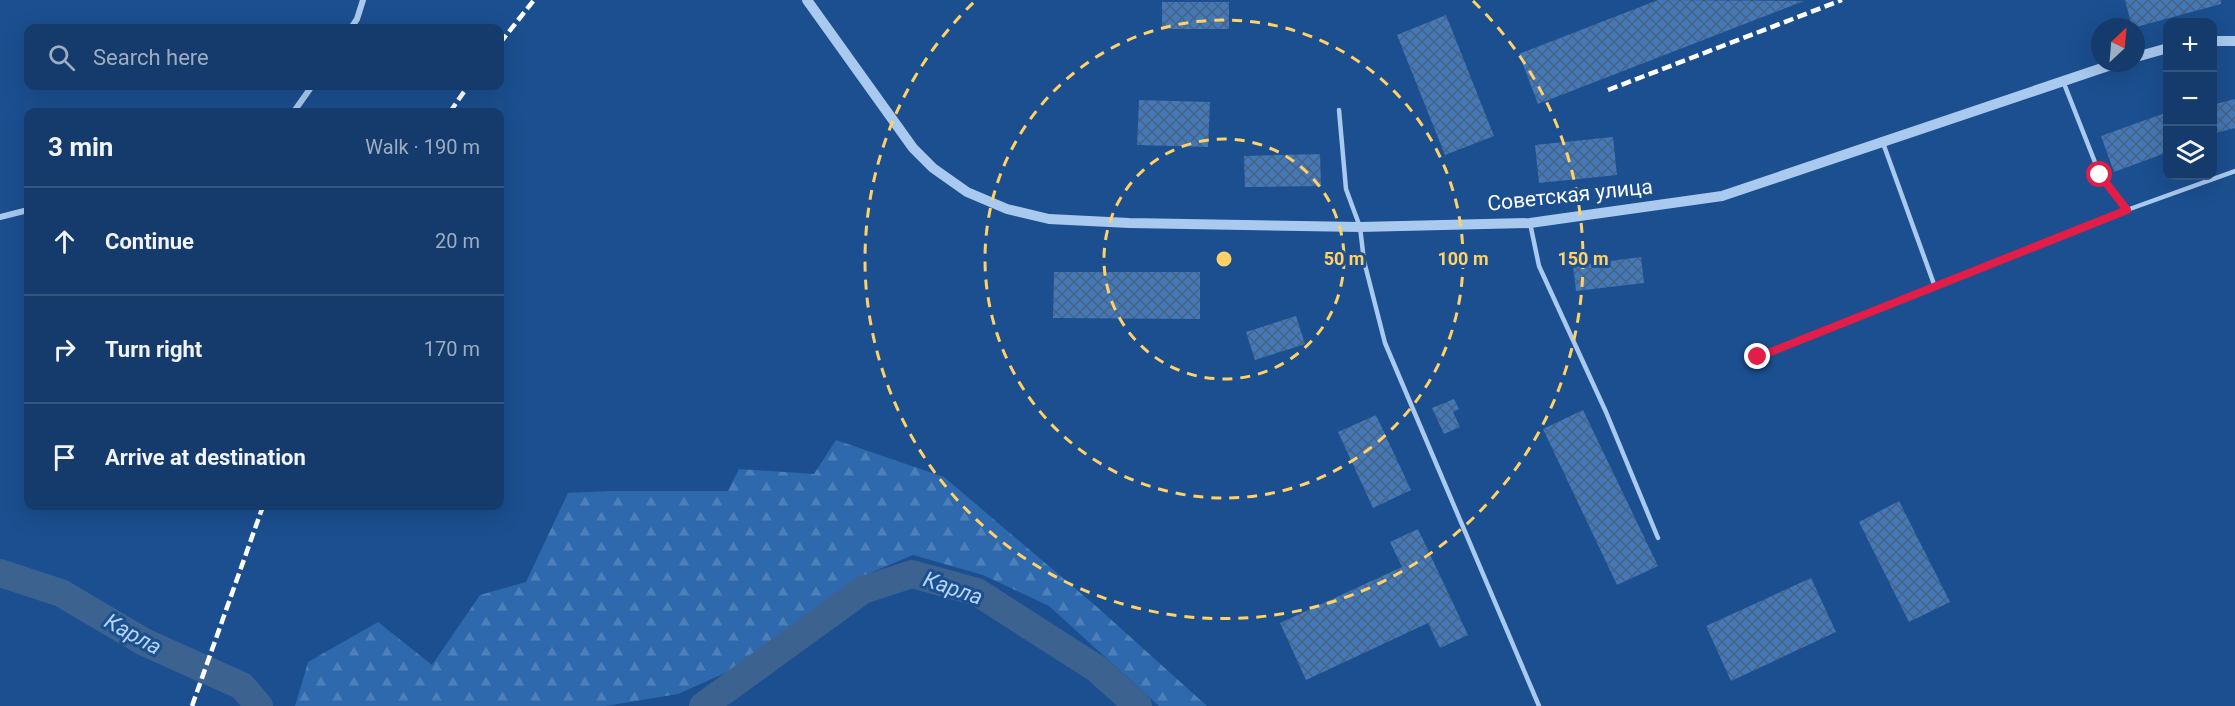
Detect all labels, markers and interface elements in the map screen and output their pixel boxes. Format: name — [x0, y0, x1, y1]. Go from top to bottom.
north arrow — [2091, 18, 2145, 72]
map controls — [2163, 18, 2217, 180]
button: + — [2163, 18, 2217, 72]
search box — [24, 24, 504, 90]
icon: search — [45, 41, 78, 74]
text: Search here — [93, 45, 209, 70]
button: − — [2163, 72, 2217, 126]
button: layers — [2163, 126, 2217, 180]
text: 3 min — [48, 132, 113, 162]
text: Walk · 190 m — [365, 135, 480, 159]
route start — [2086, 161, 2112, 187]
street label: Советская улица — [1486, 174, 1654, 216]
icon: ahead — [48, 225, 81, 258]
text: Continue — [105, 229, 194, 254]
text: 20 m — [435, 229, 480, 253]
text: 50 m — [1324, 248, 1364, 269]
text: 100 m — [1437, 248, 1489, 269]
text: 150 m — [1557, 248, 1609, 269]
centre of rings — [1214, 249, 1234, 269]
icon: right — [48, 333, 81, 366]
text: Turn right — [105, 337, 202, 362]
text: 170 m — [424, 337, 480, 361]
route end — [1744, 343, 1770, 369]
icon: arrive — [48, 441, 81, 474]
text: Arrive at destination — [105, 445, 306, 470]
water label: Карла — [920, 566, 986, 610]
water label: Карла — [100, 608, 166, 660]

